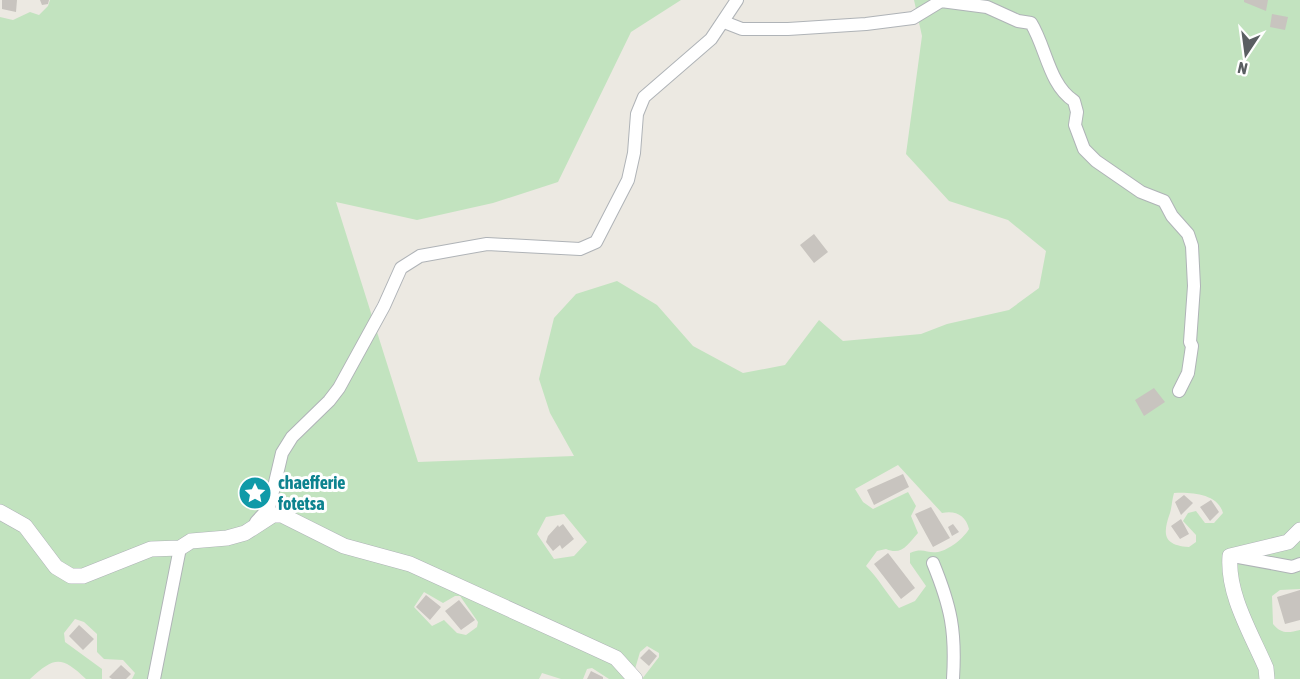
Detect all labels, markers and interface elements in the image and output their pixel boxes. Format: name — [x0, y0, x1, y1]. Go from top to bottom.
north arrow — [1216, 24, 1276, 84]
text: N — [1236, 59, 1249, 78]
place label: chaefferie fotetsa — [277, 472, 345, 514]
place icon: chaefferie fotetsa — [237, 475, 273, 511]

